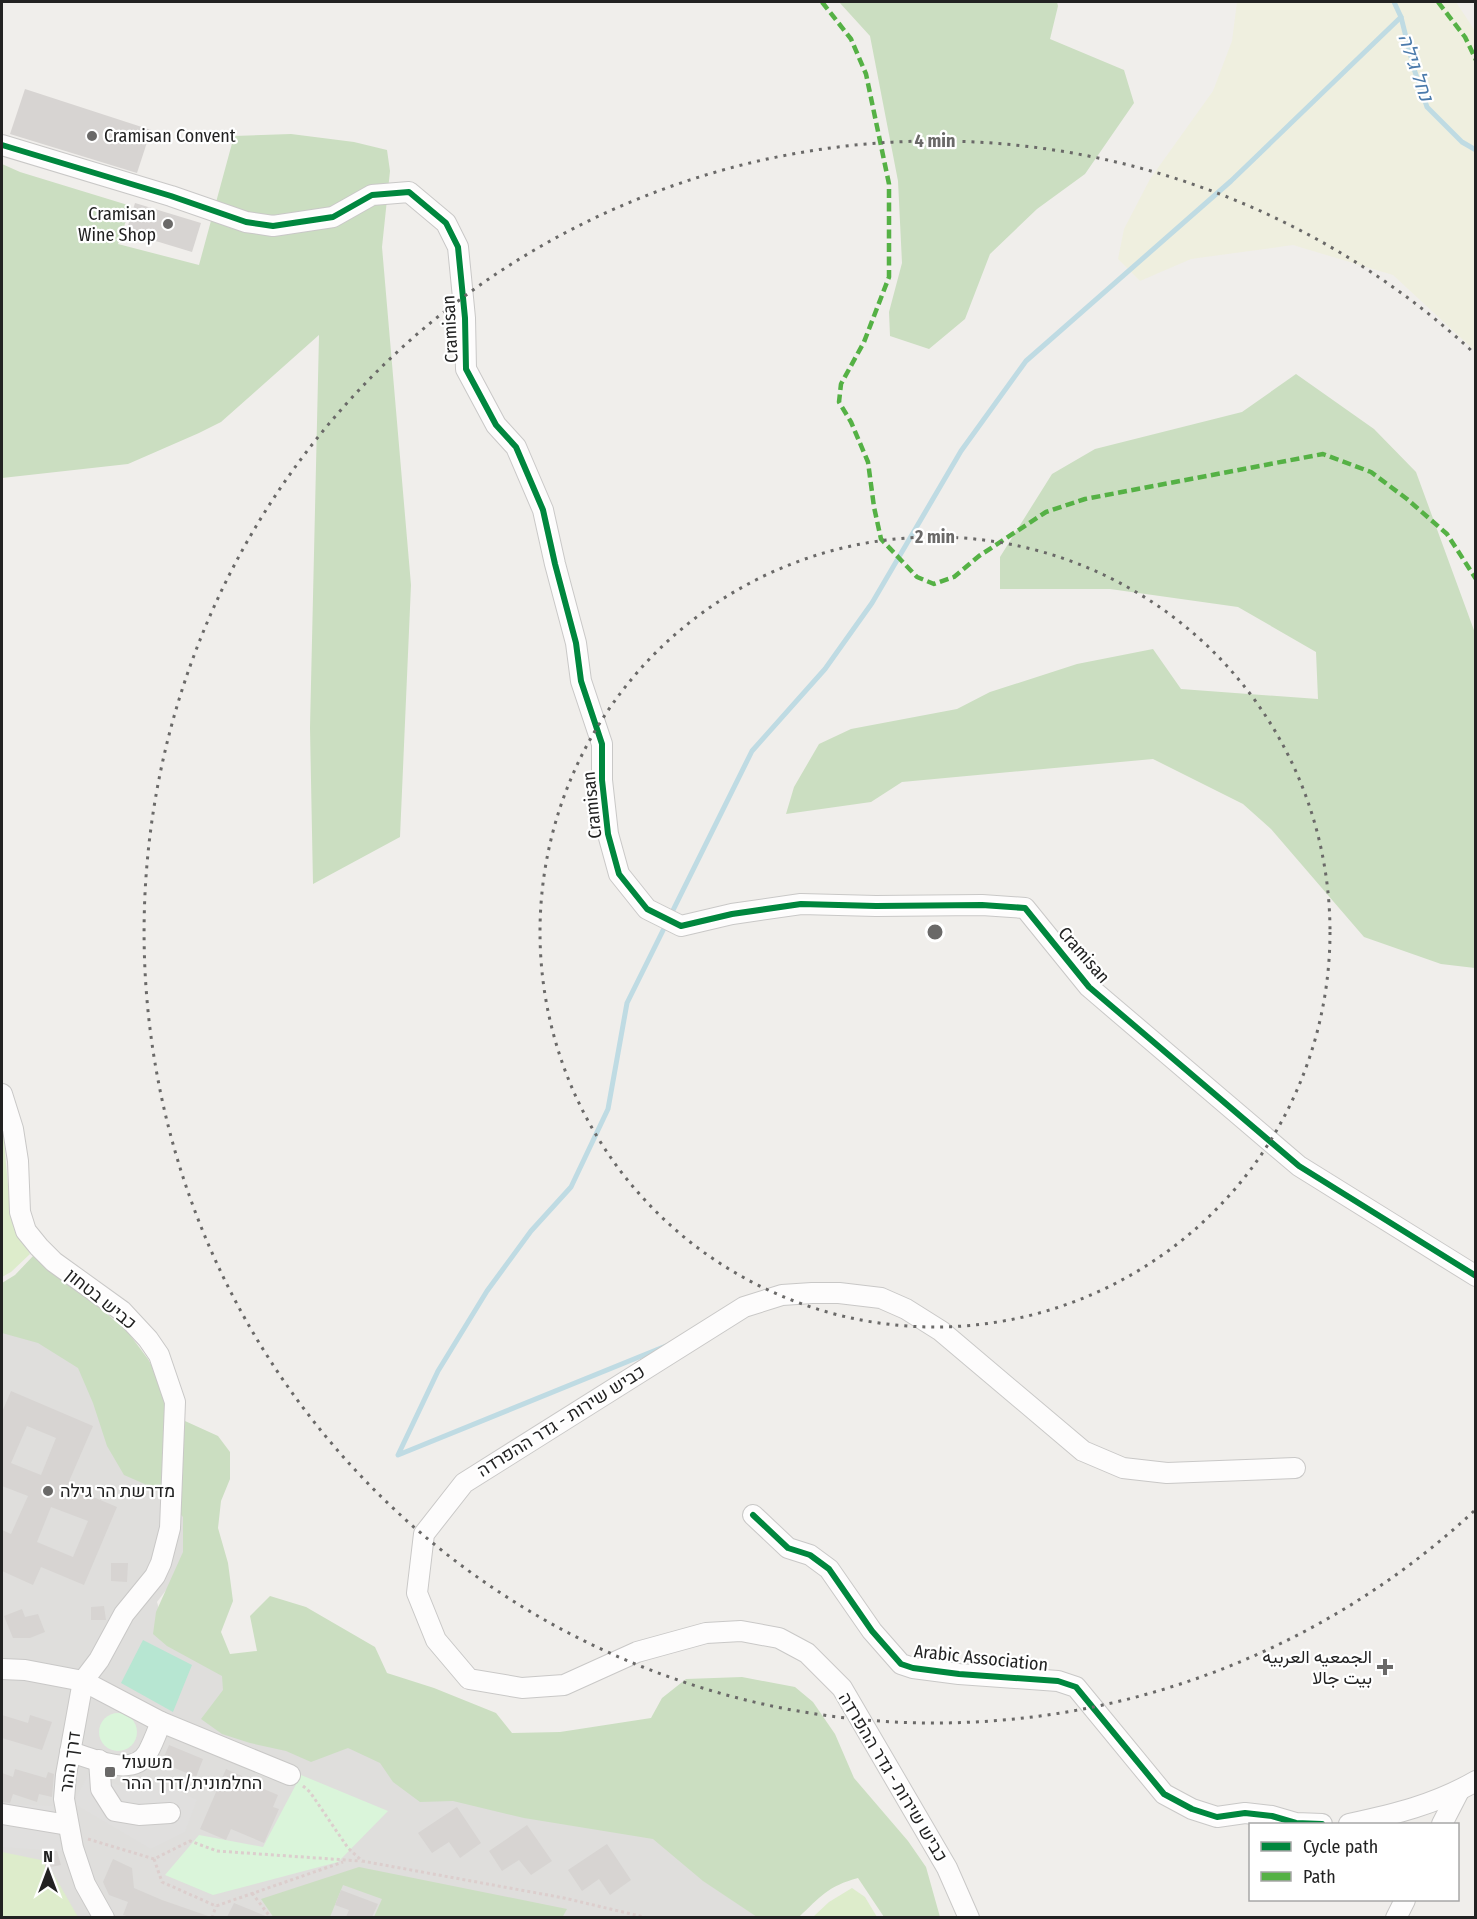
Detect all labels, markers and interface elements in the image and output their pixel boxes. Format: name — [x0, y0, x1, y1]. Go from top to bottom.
water label: נחל גילה — [1393, 30, 1439, 106]
place label: Cramisan Convent — [104, 125, 236, 147]
marker: Cramisan Convent — [85, 129, 99, 143]
text: 4 min — [915, 130, 955, 152]
place label: Cramisan Wine Shop — [78, 203, 156, 246]
marker: Cramisan Wine Shop — [161, 217, 175, 231]
street label: Cramisan — [437, 295, 463, 363]
text: 2 min — [914, 526, 955, 548]
street label: Cramisan — [578, 770, 606, 840]
centre of rings — [925, 922, 945, 942]
street label: Cramisan — [1053, 922, 1115, 988]
street label: כביש בטחון — [61, 1264, 141, 1334]
street label: כביש שירות - גדר ההפרדה — [473, 1360, 649, 1482]
place label: מדרשת הר גילה — [60, 1480, 175, 1502]
marker: מדרשת הר גילה — [41, 1484, 55, 1498]
street label: Arabic Association — [913, 1640, 1049, 1676]
place label: الجمعيه العربيه بيت جالا — [1262, 1646, 1372, 1689]
marker: الجمعيه العربيه بيت جالا — [1376, 1658, 1394, 1676]
street label: כביש שירות - גדר ההפרדה — [834, 1688, 952, 1866]
street label: דרך ההר — [55, 1730, 85, 1794]
place label: משעול החלמונית/דרך ההר — [122, 1751, 262, 1794]
marker: משעול החלמונית/דרך ההר — [103, 1765, 117, 1779]
legend — [1249, 1823, 1459, 1901]
text: Cycle path — [1303, 1836, 1378, 1858]
north arrow — [18, 1841, 78, 1901]
text: N — [43, 1847, 53, 1866]
text: Path — [1303, 1866, 1336, 1888]

